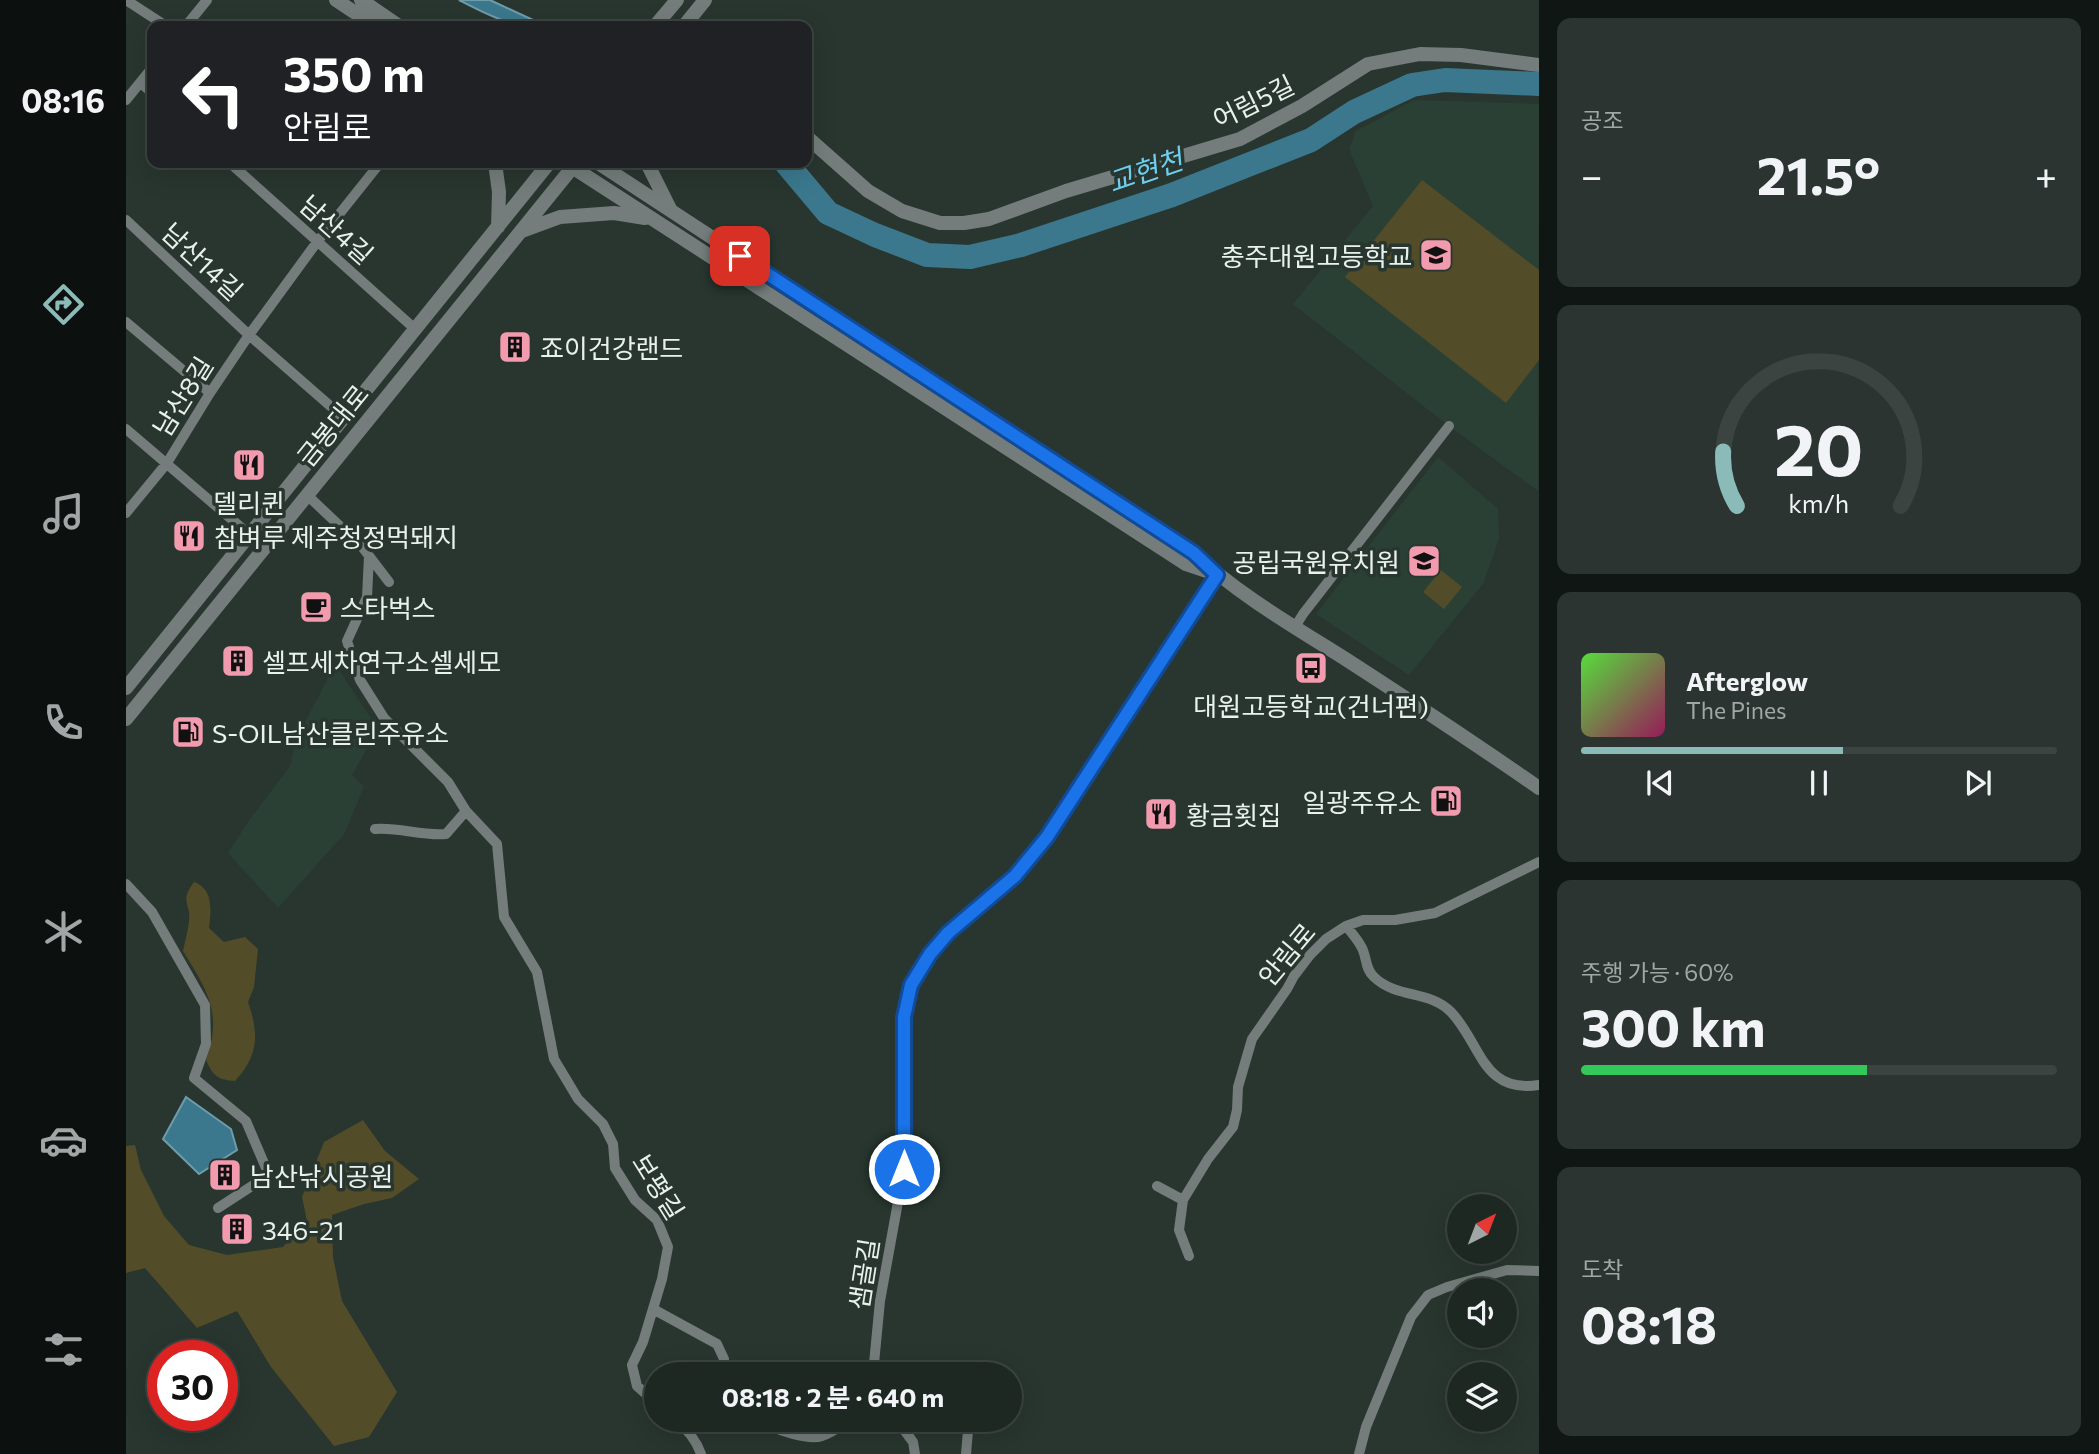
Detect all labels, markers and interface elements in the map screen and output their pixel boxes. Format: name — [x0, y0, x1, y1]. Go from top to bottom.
text: 350 m — [283, 42, 425, 102]
icon: left — [168, 49, 259, 140]
street label: 어림5길 — [1207, 68, 1299, 134]
text: 08:16 — [21, 80, 105, 120]
text: 안림로 — [283, 106, 371, 146]
text: 공조 — [1581, 106, 1623, 134]
water label: 교현천 — [1103, 140, 1190, 199]
text: 21.5° — [1757, 142, 1880, 206]
text: − — [1581, 151, 1603, 198]
text: + — [2035, 151, 2057, 198]
street label: 남산4길 — [294, 188, 380, 270]
street label: 남산14길 — [156, 216, 250, 306]
pin — [710, 226, 770, 286]
school or university icon: 충주대원고등학교 — [1417, 236, 1455, 274]
icon: arrive — [721, 237, 759, 275]
place label: 충주대원고등학교 — [1221, 240, 1412, 271]
icon: directions — [39, 280, 88, 329]
building icon: 죠이건강랜드 — [496, 328, 534, 366]
place label: 죠이건강랜드 — [540, 332, 684, 363]
street label: 남산8길 — [146, 351, 218, 441]
street label: 금봉대로 — [290, 378, 374, 472]
text: 20 — [1774, 402, 1864, 491]
restaurant icon: 델리퀸 — [230, 446, 268, 484]
place label: 델리퀸 — [213, 487, 285, 518]
text: km/h — [1789, 488, 1849, 518]
icon: music — [39, 489, 88, 538]
restaurant icon: 참벼루 제주청정먹돼지 — [170, 517, 208, 555]
place label: 참벼루 제주청정먹돼지 — [214, 521, 458, 552]
school or university icon: 공립국원유치원 — [1405, 542, 1443, 580]
place label: 공립국원유치원 — [1233, 546, 1400, 577]
cafe icon: 스타벅스 — [297, 588, 335, 626]
place label: 스타벅스 — [340, 592, 436, 623]
building icon: 셀프세차연구소셀세모 — [219, 642, 257, 680]
place label: 셀프세차연구소셀세모 — [262, 646, 501, 677]
bus stop icon: 대원고등학교(건너편) — [1292, 649, 1330, 687]
text: Afterglow — [1686, 665, 1808, 696]
place label: 대원고등학교(건너편) — [1193, 690, 1429, 721]
text: The Pines — [1686, 696, 1787, 724]
icon: phone — [39, 698, 88, 747]
fuel station icon: S-OIL남산클린주유소 — [169, 713, 207, 751]
place label: S-OIL남산클린주유소 — [212, 717, 449, 748]
icon: previous — [1641, 764, 1679, 802]
icon: pause — [1800, 764, 1838, 802]
icon: next — [1959, 764, 1997, 802]
fuel station icon: 일광주유소 — [1427, 782, 1465, 820]
place label: 일광주유소 — [1302, 786, 1422, 817]
restaurant icon: 황금횟집 — [1142, 795, 1180, 833]
place label: 황금횟집 — [1186, 799, 1282, 830]
icon: climate — [39, 907, 88, 956]
street label: 안림로 — [1251, 917, 1321, 991]
text: 주행 가능 · 60% — [1581, 958, 1734, 986]
text: 300 km — [1581, 994, 1766, 1058]
icon: car — [39, 1116, 88, 1165]
position arrow — [867, 1132, 941, 1206]
street label: 보평길 — [627, 1147, 691, 1225]
building icon: 남산낚시공원 — [206, 1156, 244, 1194]
place label: 남산낚시공원 — [250, 1160, 394, 1191]
north arrow — [1447, 1194, 1517, 1264]
map controls — [1447, 1194, 1517, 1432]
building icon: 346-21 — [218, 1210, 256, 1248]
place label: 346-21 — [262, 1214, 345, 1245]
street label: 샘골길 — [842, 1236, 884, 1312]
text: 도착 — [1581, 1255, 1623, 1283]
button: sound — [1447, 1278, 1517, 1348]
text: 08:18 — [1581, 1291, 1717, 1355]
icon: filters — [39, 1325, 88, 1374]
speed limit sign: 30 — [147, 1340, 238, 1431]
button: layers — [1447, 1362, 1517, 1432]
text: 08:18 · 2 분 · 640 m — [722, 1381, 944, 1412]

